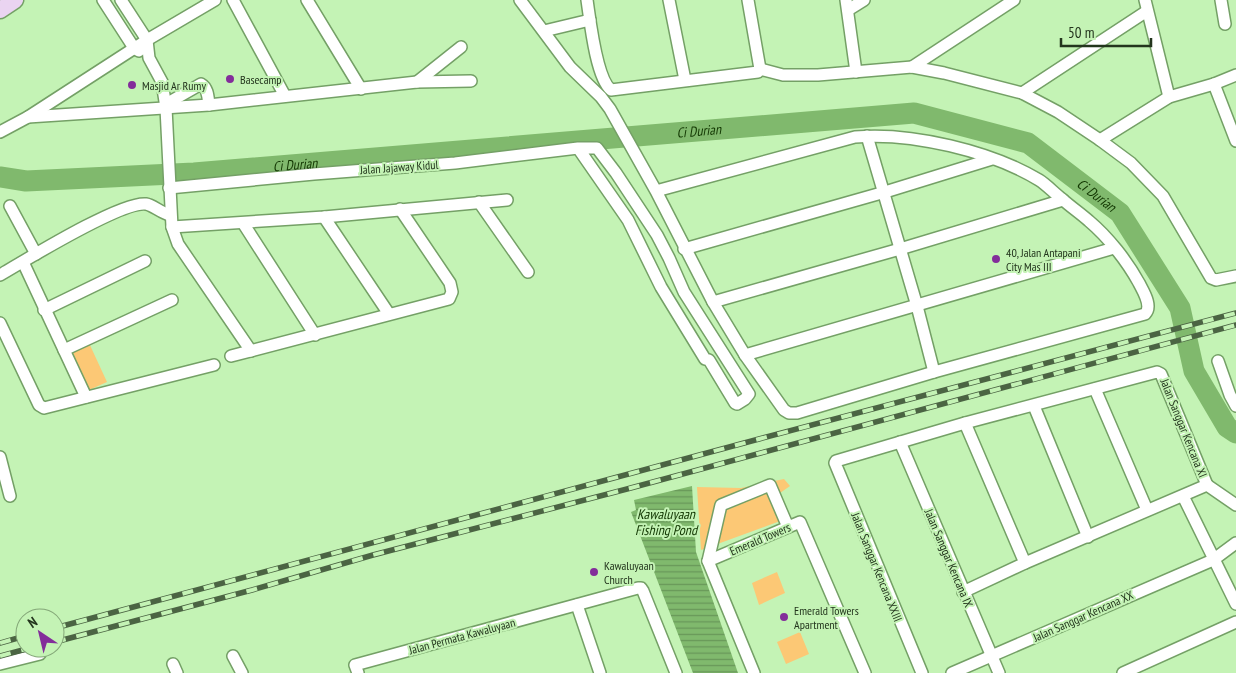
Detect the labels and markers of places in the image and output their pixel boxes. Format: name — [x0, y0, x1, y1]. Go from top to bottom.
place label: Basecamp — [240, 72, 281, 87]
marker: Basecamp — [224, 73, 236, 85]
place label: Masjid Ar Rumy — [142, 78, 206, 93]
marker: Masjid Ar Rumy — [126, 79, 138, 91]
place label: 40, Jalan Antapani City Mas III — [1006, 245, 1081, 274]
marker: 40, Jalan Antapani City Mas III — [990, 253, 1002, 265]
place label: Kawaluyaan Church — [604, 558, 654, 587]
marker: Kawaluyaan Church — [588, 566, 600, 578]
place label: Emerald Towers Apartment — [794, 603, 859, 632]
marker: Emerald Towers Apartment — [778, 611, 790, 623]

